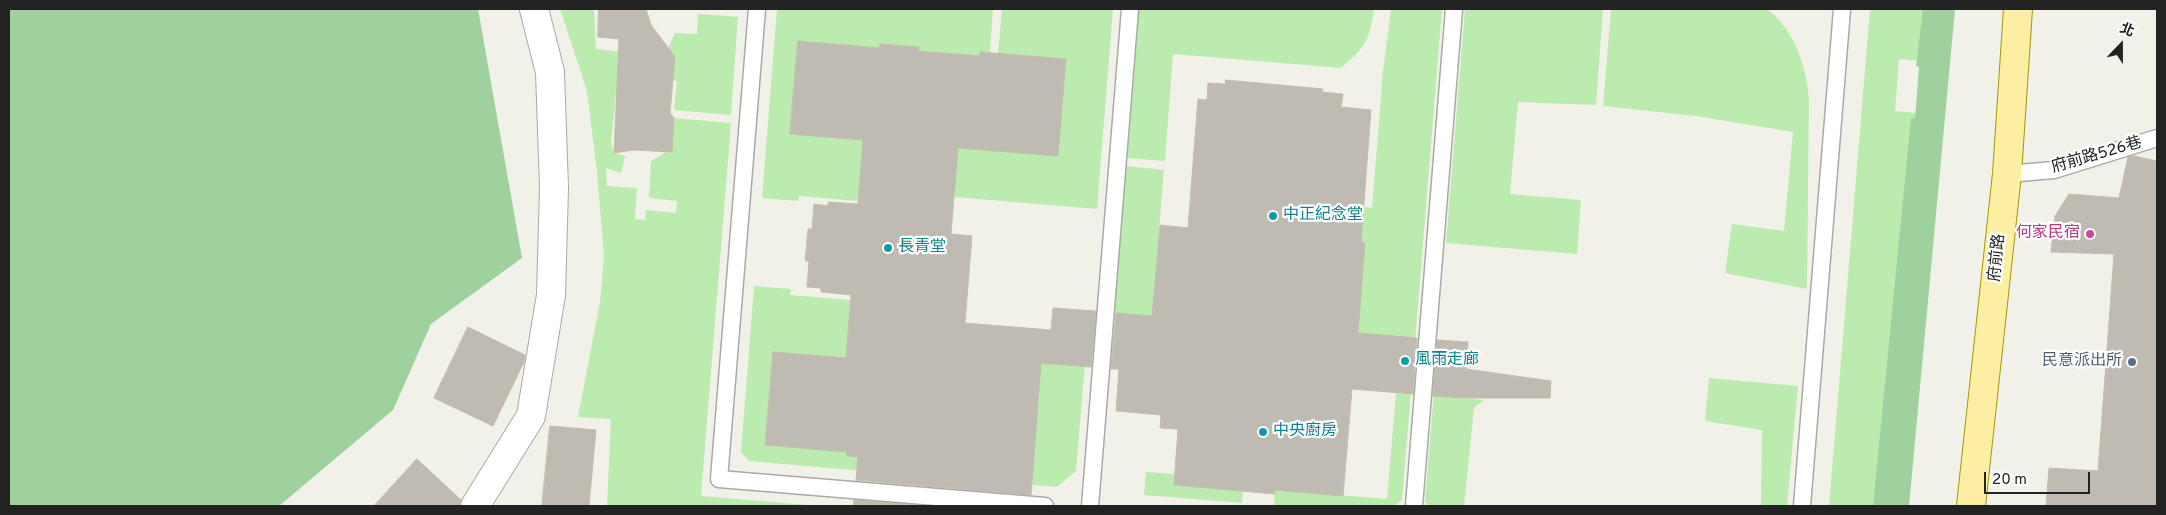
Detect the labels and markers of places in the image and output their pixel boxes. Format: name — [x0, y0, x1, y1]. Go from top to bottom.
place label: 中正紀念堂 — [1283, 206, 1363, 226]
marker: 中正紀念堂 — [1267, 210, 1279, 222]
place label: 何家民宿 — [2016, 224, 2080, 244]
marker: 何家民宿 — [2084, 228, 2096, 240]
place label: 長青堂 — [898, 238, 946, 258]
marker: 長青堂 — [882, 242, 894, 254]
place label: 風雨走廊 — [1415, 351, 1479, 371]
place label: 民意派出所 — [2042, 352, 2122, 372]
marker: 風雨走廊 — [1399, 355, 1411, 367]
marker: 民意派出所 — [2126, 356, 2138, 368]
place label: 中央廚房 — [1273, 422, 1337, 442]
marker: 中央廚房 — [1257, 426, 1269, 438]

